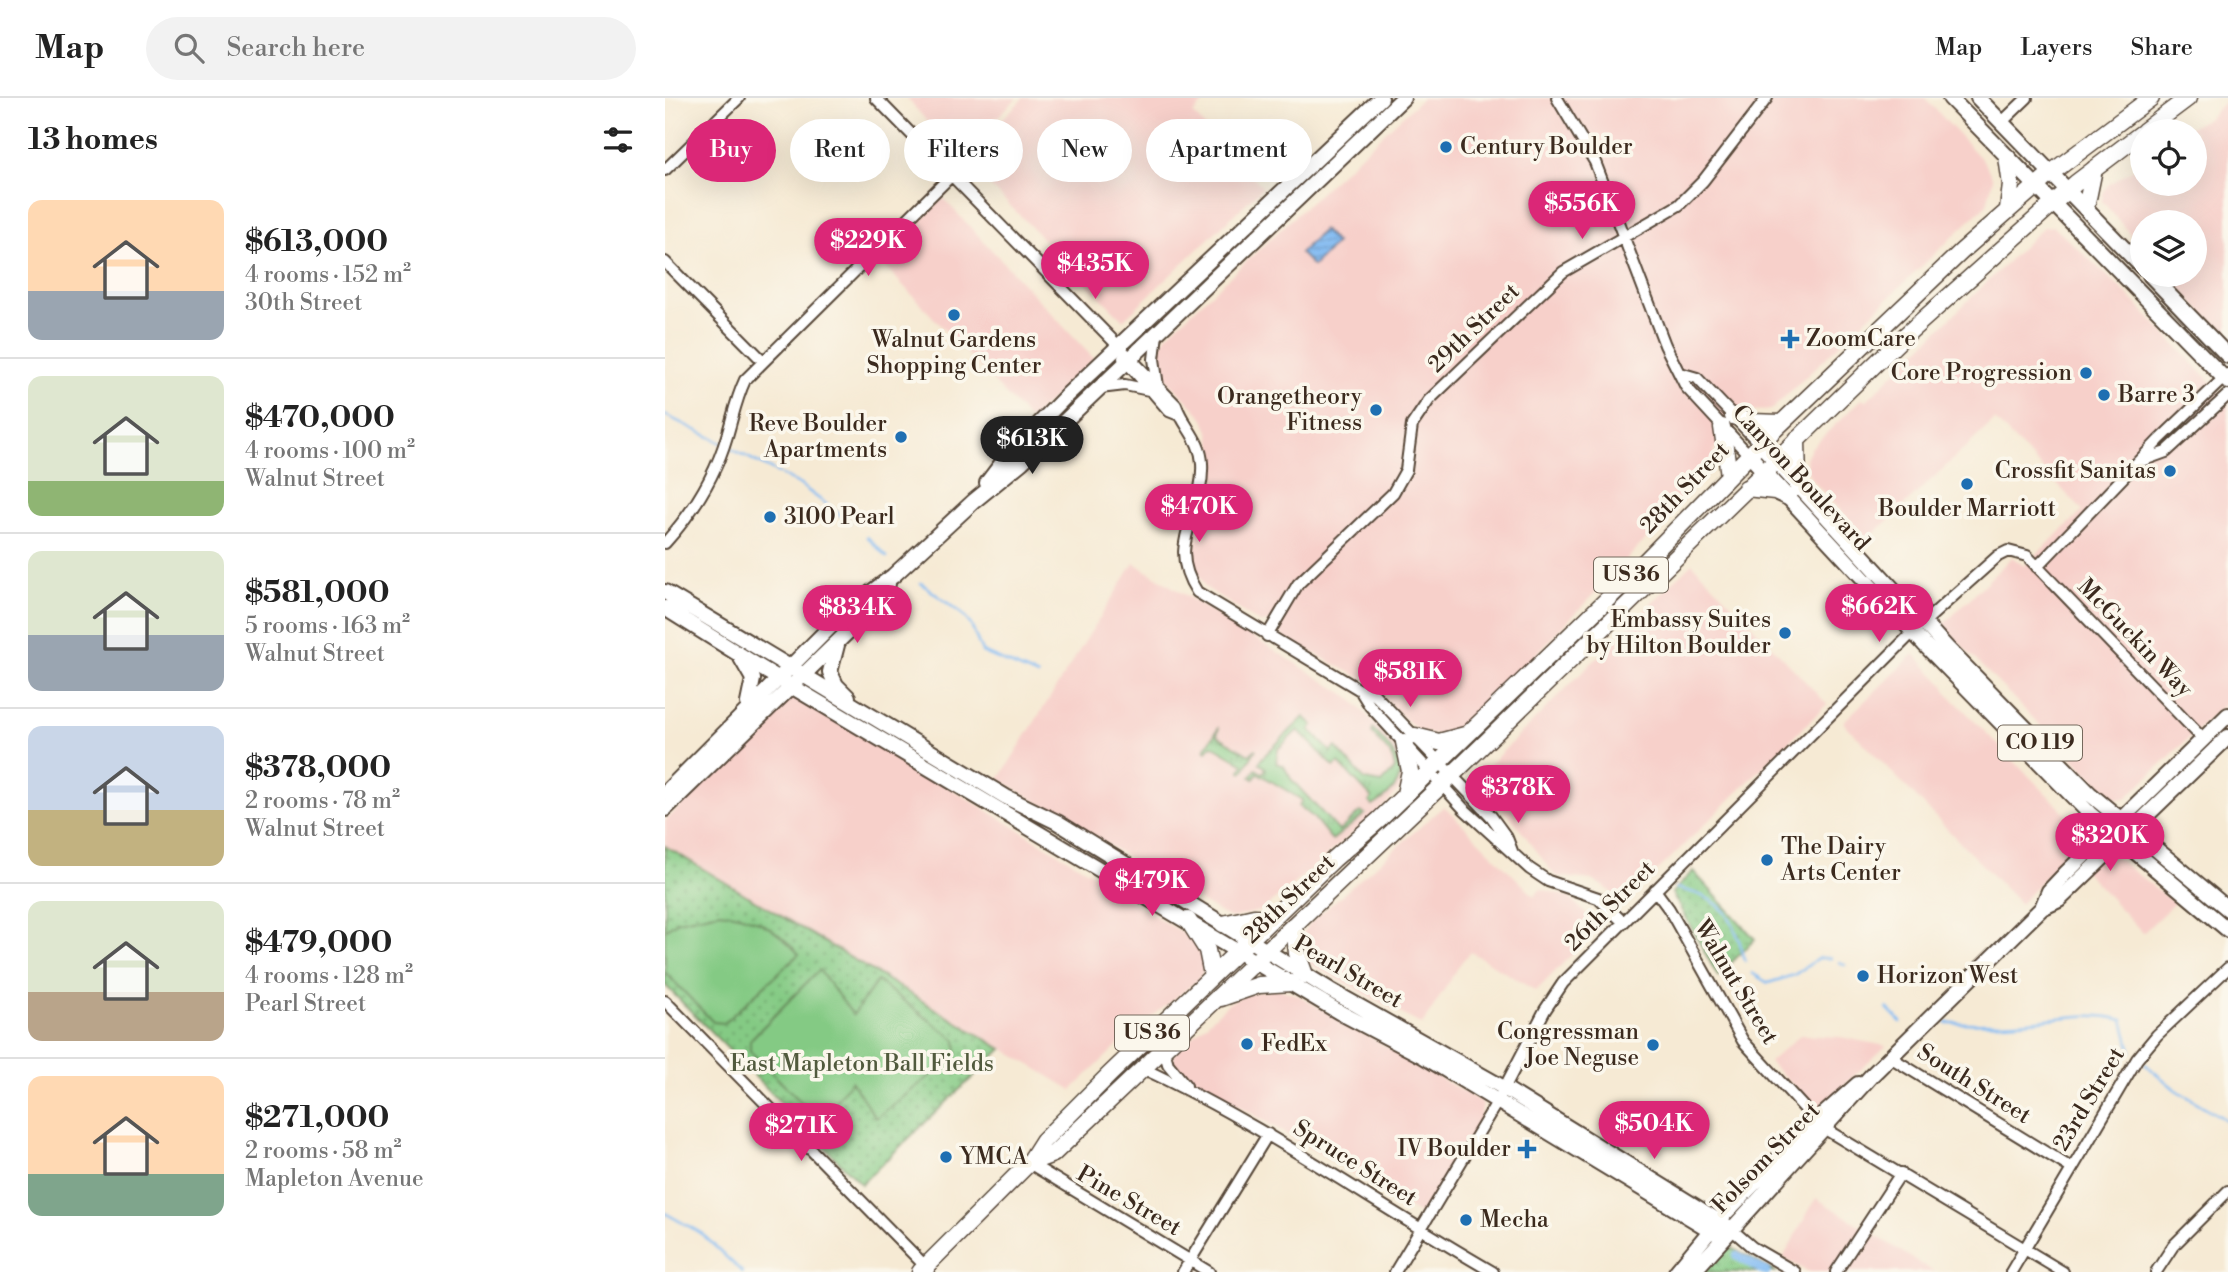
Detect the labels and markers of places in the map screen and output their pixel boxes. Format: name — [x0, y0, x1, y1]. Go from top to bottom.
place label: Century Boulder — [1460, 133, 1633, 161]
marker: Century Boulder — [1438, 139, 1454, 155]
pin: $556K — [1533, 181, 1631, 241]
pin: $229K — [819, 218, 917, 278]
pin: $435K — [1046, 242, 1144, 301]
marker: Walnut Gardens Shopping Center — [946, 307, 962, 323]
place label: ZoomCare — [1806, 325, 1916, 353]
place label: Walnut Gardens Shopping Center — [866, 326, 1042, 380]
marker: ZoomCare — [1780, 329, 1800, 349]
place label: Core Progression — [1891, 359, 2072, 387]
marker: Core Progression — [2078, 365, 2094, 381]
place label: Barre 3 — [2117, 381, 2195, 409]
place label: Orangetheory Fitness — [1217, 383, 1363, 437]
marker: Barre 3 — [2096, 387, 2112, 403]
marker: Orangetheory Fitness — [1368, 402, 1384, 418]
place label: Reve Boulder Apartments — [749, 410, 887, 464]
pin: $613K — [983, 416, 1081, 476]
marker: Reve Boulder Apartments — [893, 429, 909, 445]
place label: Crossfit Sanitas — [1995, 457, 2156, 485]
marker: Crossfit Sanitas — [2162, 463, 2178, 479]
marker: Boulder Marriott — [1959, 476, 1975, 492]
pin: $470K — [1150, 484, 1248, 544]
place label: Boulder Marriott — [1877, 495, 2056, 523]
place label: 3100 Pearl — [784, 503, 895, 531]
marker: 3100 Pearl — [762, 509, 778, 525]
pin: $662K — [1830, 584, 1928, 644]
pin: $834K — [808, 586, 906, 645]
place label: Embassy Suites by Hilton Boulder — [1587, 606, 1771, 660]
marker: Embassy Suites by Hilton Boulder — [1777, 625, 1793, 641]
pin: $581K — [1361, 650, 1459, 709]
pin: $378K — [1469, 766, 1567, 825]
pin: $320K — [2061, 814, 2159, 873]
place label: The Dairy Arts Center — [1780, 833, 1901, 887]
marker: The Dairy Arts Center — [1759, 852, 1775, 868]
pin: $479K — [1103, 858, 1201, 918]
place label: Horizon West — [1877, 962, 2018, 990]
marker: Horizon West — [1855, 968, 1871, 984]
place label: Congressman Joe Neguse — [1497, 1018, 1639, 1072]
place label: FedEx — [1261, 1030, 1327, 1058]
marker: FedEx — [1239, 1036, 1255, 1052]
marker: Congressman Joe Neguse — [1645, 1037, 1661, 1053]
pin: $504K — [1605, 1102, 1703, 1161]
pin: $271K — [752, 1104, 850, 1163]
place label: IV Boulder — [1397, 1135, 1511, 1163]
marker: IV Boulder — [1517, 1139, 1537, 1159]
place label: YMCA — [959, 1143, 1029, 1171]
marker: YMCA — [938, 1149, 954, 1165]
place label: Mecha — [1480, 1206, 1549, 1234]
marker: Mecha — [1458, 1212, 1474, 1228]

